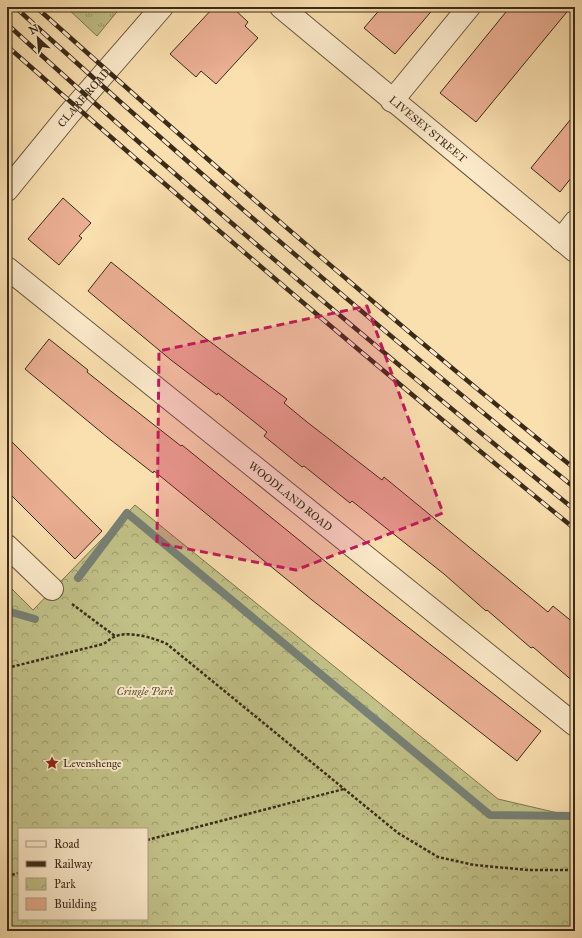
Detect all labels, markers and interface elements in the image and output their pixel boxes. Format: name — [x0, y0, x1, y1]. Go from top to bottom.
north arrow — [18, 18, 58, 58]
text: N — [27, 21, 41, 37]
street label: CLARE ROAD — [55, 65, 113, 130]
street label: LIVESEY STREET — [387, 93, 470, 165]
street label: WOODLAND ROAD — [246, 459, 335, 534]
park label: Cringle Park — [116, 685, 174, 698]
place icon: Levenshenge — [44, 755, 60, 771]
place label: Levenshenge — [63, 757, 122, 770]
legend — [18, 828, 148, 920]
text: Road — [54, 837, 80, 851]
text: Railway — [54, 857, 93, 871]
text: Park — [54, 877, 76, 891]
text: Building — [54, 897, 97, 912]

